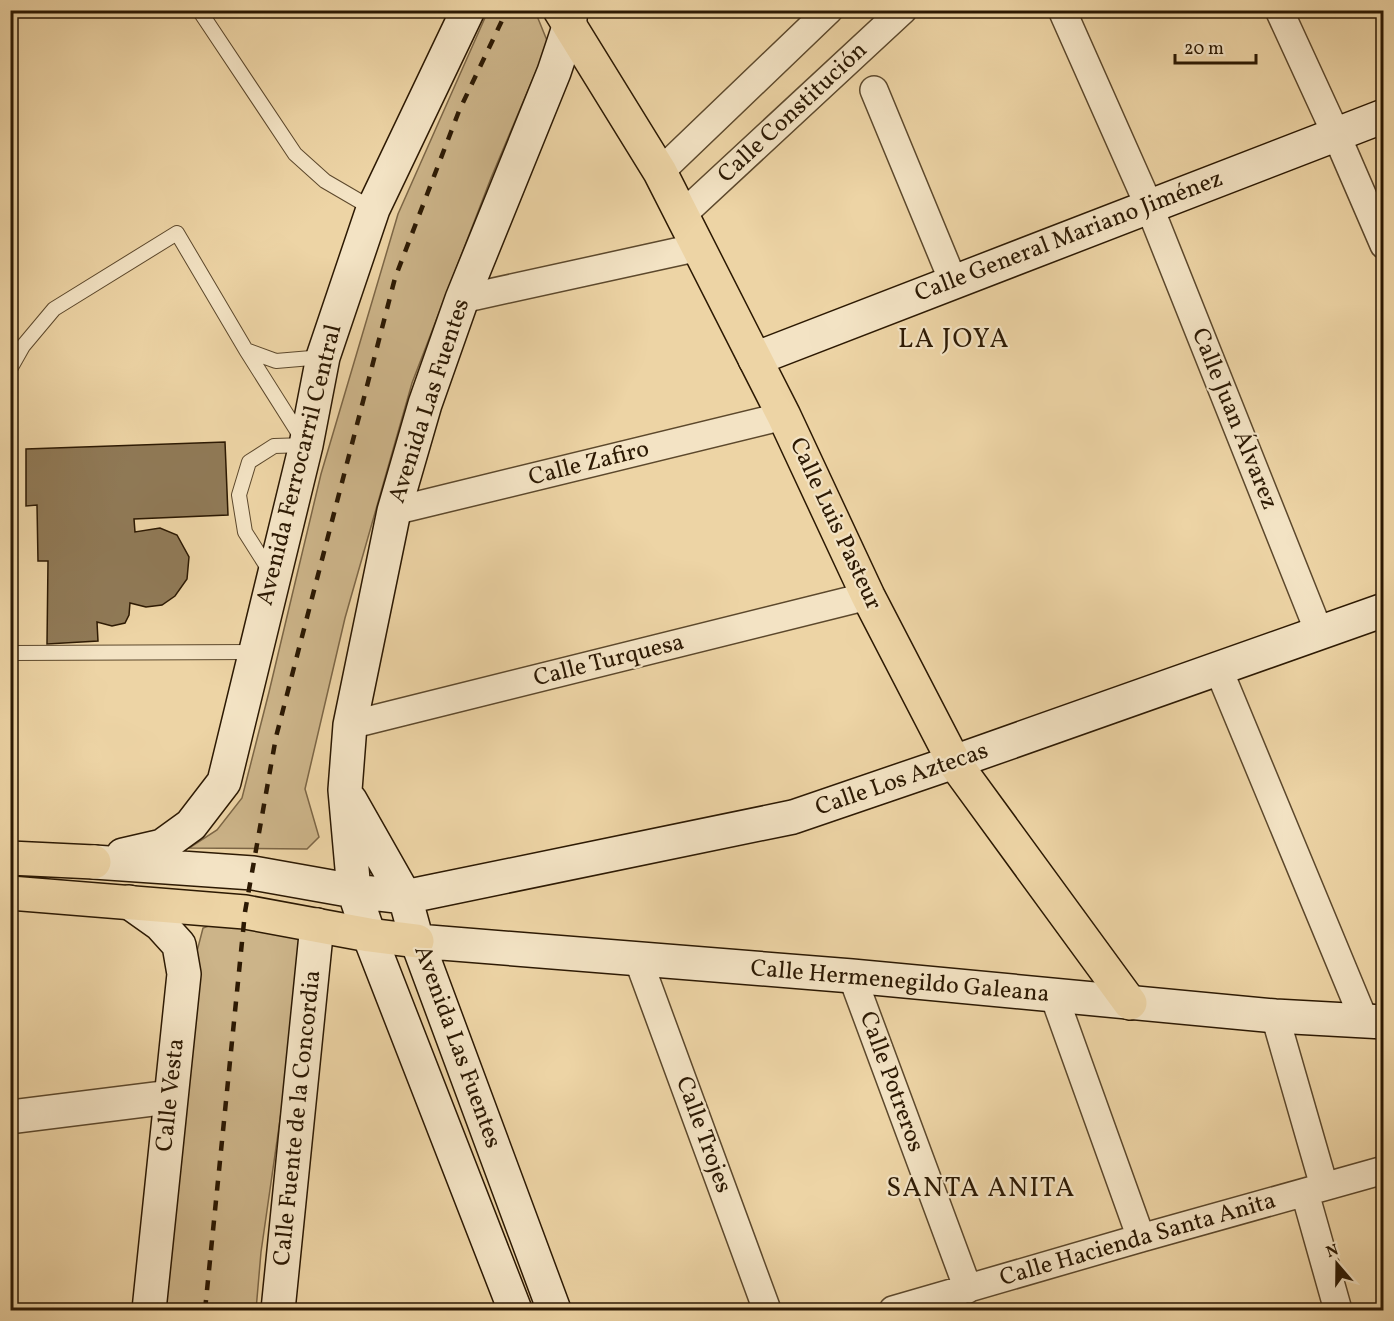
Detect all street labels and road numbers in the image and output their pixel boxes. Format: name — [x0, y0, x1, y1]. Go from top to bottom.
street label: Calle Constitución — [711, 34, 875, 192]
street label: Calle General Mariano Jiménez — [910, 162, 1228, 312]
street label: Avenida Las Fuentes — [381, 294, 479, 508]
street label: Avenida Ferrocarril Central — [249, 321, 351, 609]
street label: Calle Juan Álvarez — [1182, 323, 1286, 515]
street label: Calle Luis Pasteur — [780, 432, 890, 616]
street label: Calle Zafiro — [525, 433, 653, 495]
street label: Calle Turquesa — [530, 626, 688, 696]
street label: Calle Los Aztecas — [811, 734, 993, 826]
street label: Avenida Las Fuentes — [405, 941, 509, 1153]
street label: Calle Hermenegildo Galeana — [749, 952, 1051, 1012]
street label: Calle Fuente de la Concordia — [266, 968, 330, 1268]
street label: Calle Potreros — [850, 1007, 932, 1157]
street label: Calle Vesta — [148, 1037, 194, 1153]
street label: Calle Trojes — [666, 1072, 740, 1198]
street label: Calle Hacienda Santa Anita — [996, 1184, 1280, 1296]

